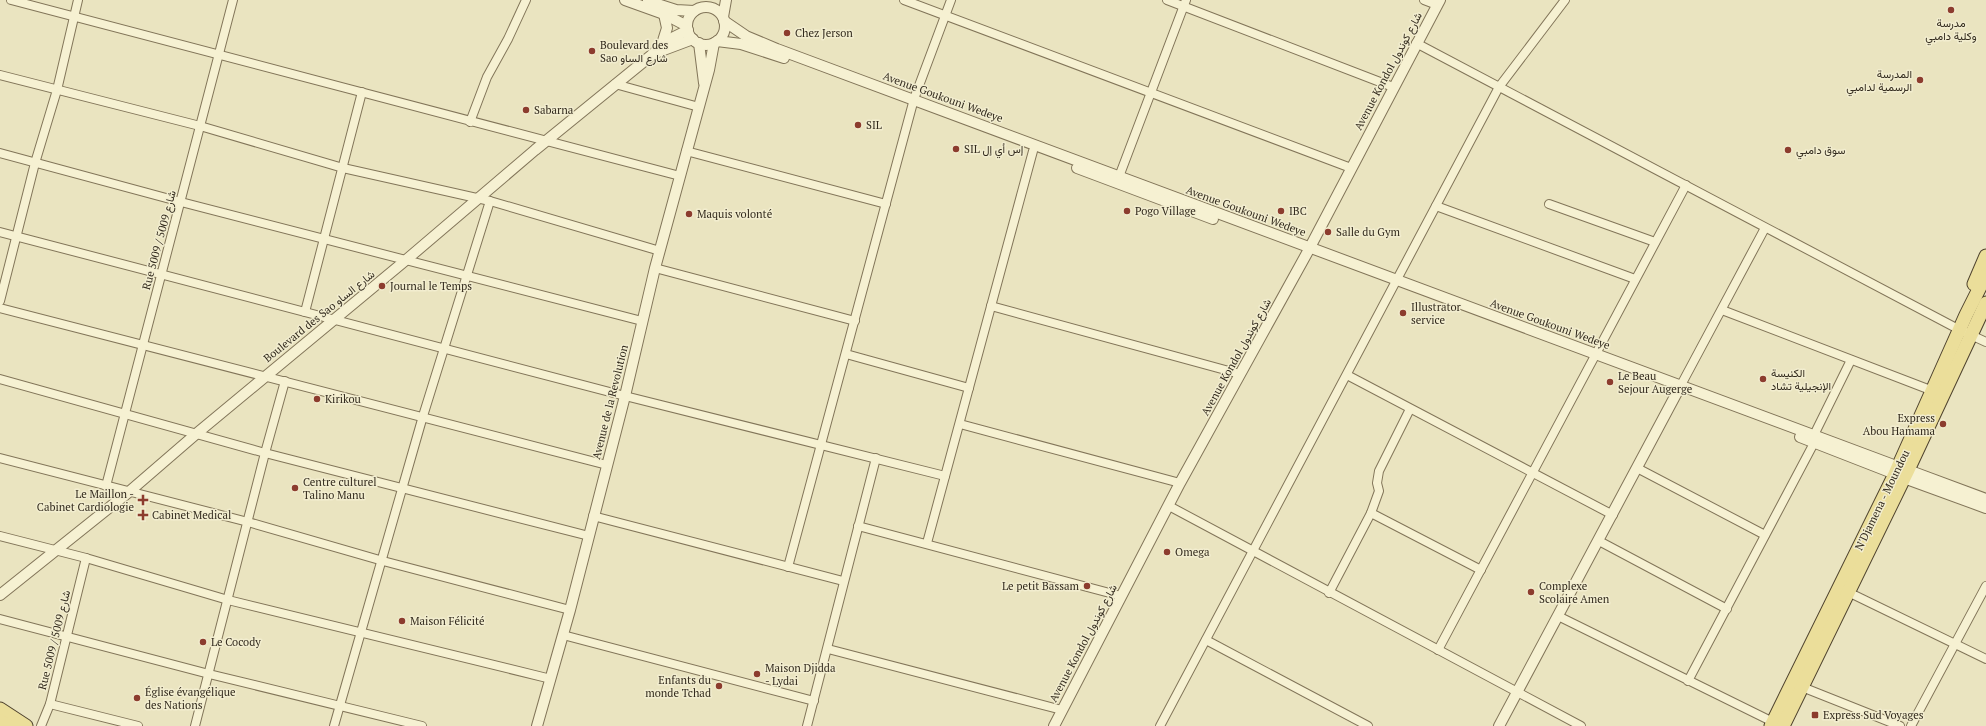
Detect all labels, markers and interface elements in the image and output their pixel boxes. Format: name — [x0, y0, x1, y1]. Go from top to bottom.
marker: مدرسة وكلية دامبي — [1946, 5, 1956, 15]
street label: Avenue Kondol شارع كوندول — [1351, 9, 1426, 133]
place label: مدرسة وكلية دامبي — [1925, 16, 1977, 46]
place label: Chez Jerson — [795, 26, 853, 40]
marker: Chez Jerson — [782, 28, 792, 38]
place label: Boulevard des Sao شارع الساو — [600, 38, 669, 66]
marker: Boulevard des Sao شارع الساو — [587, 46, 597, 56]
place label: المدرسة الرسمية لدامبي — [1846, 67, 1912, 97]
street label: Avenue Goukouni Wedeye — [881, 69, 1005, 125]
marker: المدرسة الرسمية لدامبي — [1915, 75, 1925, 85]
place label: Sabarna — [534, 103, 574, 117]
marker: Sabarna — [521, 105, 531, 115]
place label: SIL — [866, 118, 882, 132]
marker: SIL — [853, 120, 863, 130]
place label: SIL إس أي إل — [964, 142, 1024, 159]
place label: سوق دامبي — [1796, 143, 1846, 160]
marker: SIL إس أي إل — [951, 144, 961, 154]
marker: سوق دامبي — [1783, 145, 1793, 155]
street label: Avenue Goukouni Wedeye — [1184, 183, 1308, 239]
street label: Rue 5009 / شارع 5009 — [139, 188, 180, 292]
place label: Pogo Village — [1135, 204, 1196, 218]
place label: IBC — [1289, 204, 1307, 218]
marker: Pogo Village — [1122, 206, 1132, 216]
marker: IBC — [1276, 206, 1286, 216]
place label: Maquis volonté — [697, 207, 773, 221]
marker: Maquis volonté — [684, 209, 694, 219]
place label: Salle du Gym — [1336, 225, 1400, 239]
marker: Salle du Gym — [1323, 227, 1333, 237]
street label: Boulevard des Sao شارع الساو — [261, 267, 378, 366]
place label: Journal le Temps — [390, 279, 472, 293]
marker: Journal le Temps — [377, 281, 387, 291]
street label: Avenue Kondol شارع كوندول — [1198, 296, 1275, 418]
street label: Avenue Goukouni Wedeye — [1488, 296, 1612, 352]
place label: Illustrator service — [1411, 300, 1462, 327]
marker: Illustrator service — [1398, 308, 1408, 318]
street label: Avenue de la Revolution — [589, 343, 631, 461]
place label: الكنيسة الإنجيلية تشاد — [1771, 366, 1831, 393]
place label: Le Beau Sejour Augerge — [1618, 369, 1693, 396]
marker: الكنيسة الإنجيلية تشاد — [1758, 374, 1768, 384]
marker: Le Beau Sejour Augerge — [1605, 377, 1615, 387]
place label: Kirikou — [325, 392, 362, 406]
marker: Kirikou — [312, 394, 322, 404]
place label: Express Abou Hamama — [1863, 411, 1935, 438]
marker: Express Abou Hamama — [1938, 419, 1948, 429]
street label: N'Djamena - Moundou — [1852, 447, 1913, 553]
place label: Centre culturel Talino Manu — [303, 475, 377, 502]
marker: Centre culturel Talino Manu — [290, 483, 300, 493]
place label: Le Maillon - Cabinet Cardiologie — [37, 487, 134, 514]
marker: Le Maillon - Cabinet Cardiologie — [137, 494, 149, 506]
place label: Cabinet Medical — [152, 508, 231, 522]
marker: Cabinet Medical — [137, 509, 149, 521]
place label: Omega — [1175, 545, 1210, 559]
marker: Omega — [1162, 547, 1172, 557]
place label: Le petit Bassam — [1002, 579, 1080, 593]
place label: Complexe Scolaire Amen — [1539, 579, 1610, 606]
street label: Avenue Kondol شارع كوندول — [1046, 581, 1121, 705]
marker: Le petit Bassam — [1082, 581, 1092, 591]
marker: Complexe Scolaire Amen — [1526, 587, 1536, 597]
street label: Rue 5009 / شارع 5009 — [35, 588, 74, 692]
place label: Maison Félicité — [410, 614, 485, 628]
marker: Maison Félicité — [397, 616, 407, 626]
place label: Le Cocody — [211, 635, 261, 649]
marker: Le Cocody — [198, 637, 208, 647]
place label: Maison Djidda - Lydai — [765, 661, 836, 688]
marker: Maison Djidda - Lydai — [752, 669, 762, 679]
place label: Enfants du monde Tchad — [645, 673, 712, 700]
marker: Enfants du monde Tchad — [714, 681, 724, 691]
place label: Église évangélique des Nations — [145, 685, 236, 712]
marker: Église évangélique des Nations — [132, 693, 142, 703]
place label: Express Sud Voyages — [1823, 708, 1924, 722]
marker: Express Sud Voyages — [1810, 710, 1820, 720]

